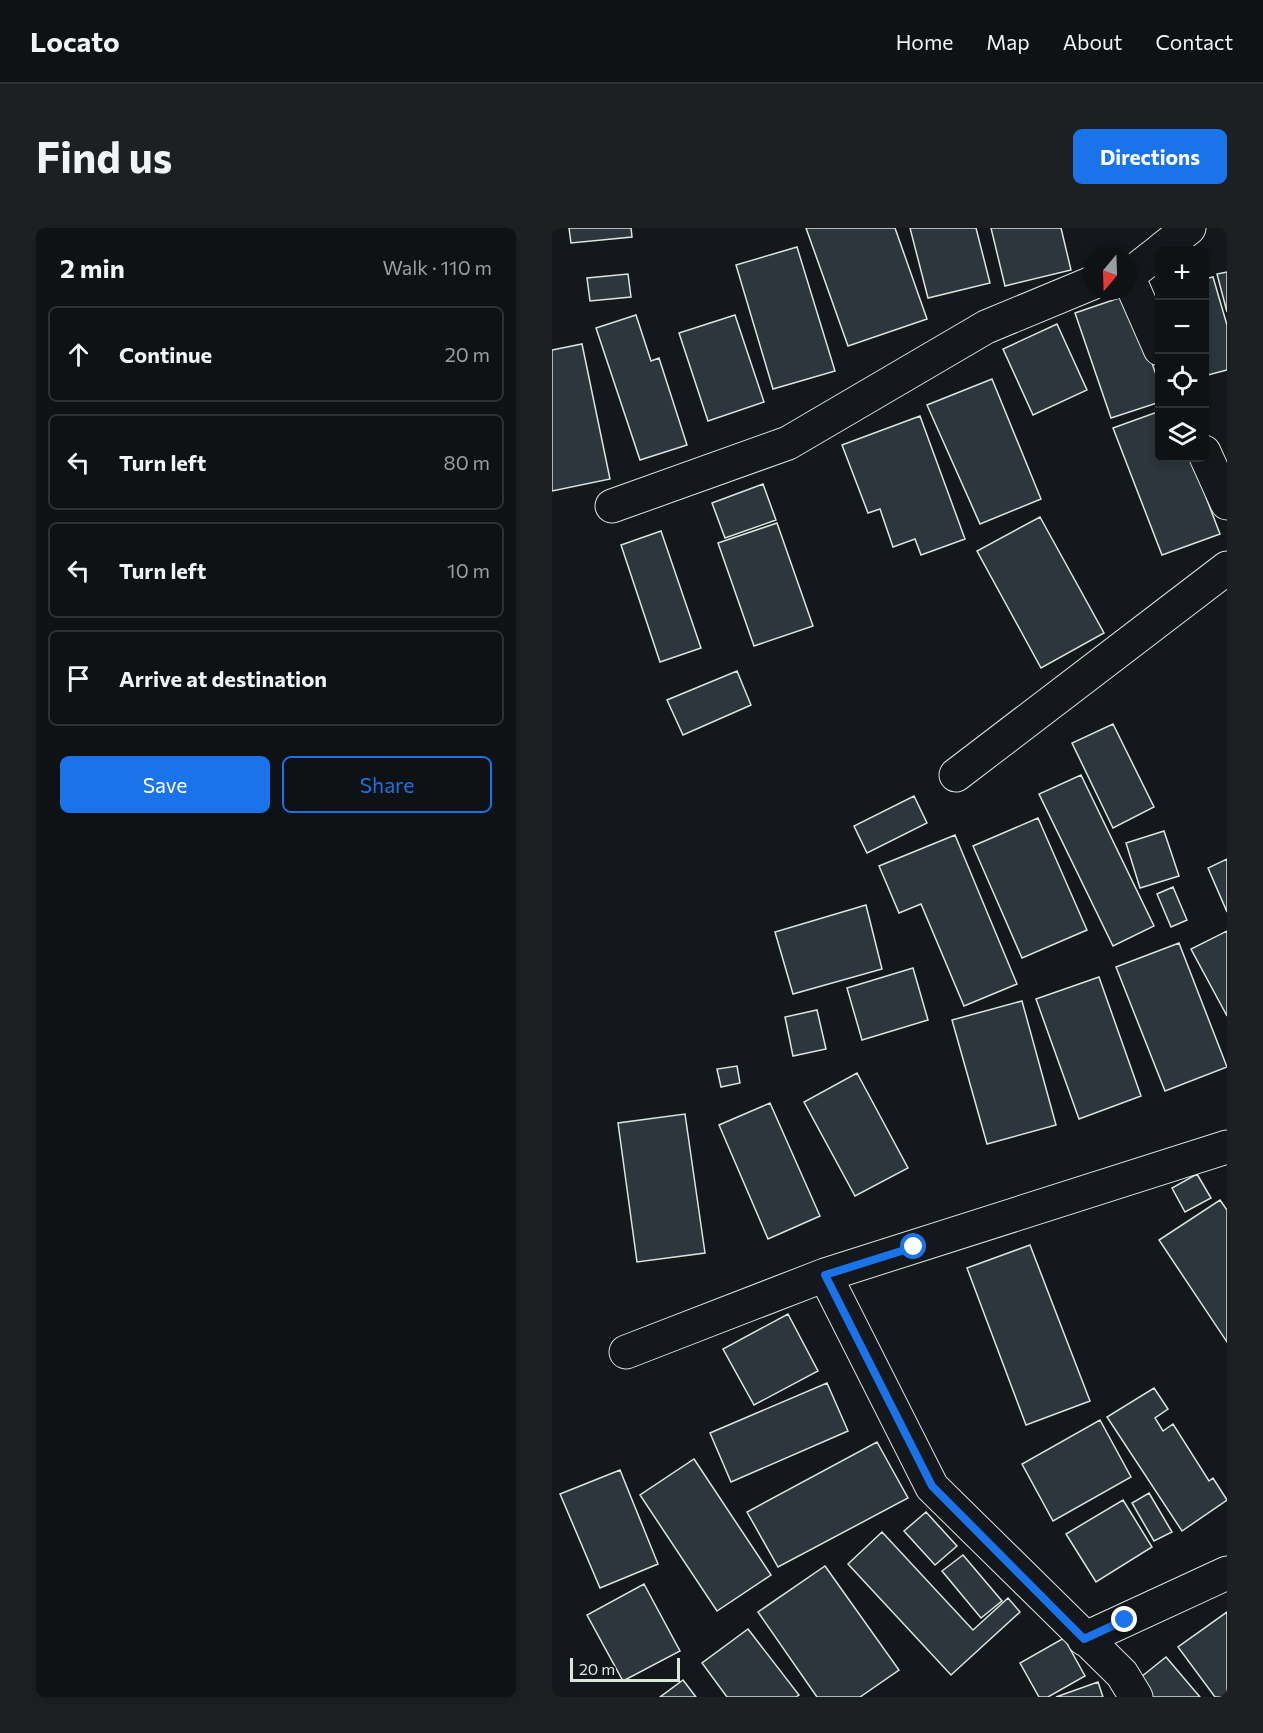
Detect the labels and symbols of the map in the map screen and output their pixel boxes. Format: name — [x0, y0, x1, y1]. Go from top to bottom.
north arrow — [1083, 246, 1137, 300]
route start — [900, 1233, 926, 1259]
route end — [1111, 1606, 1137, 1632]
scale bar — [570, 1655, 680, 1682]

